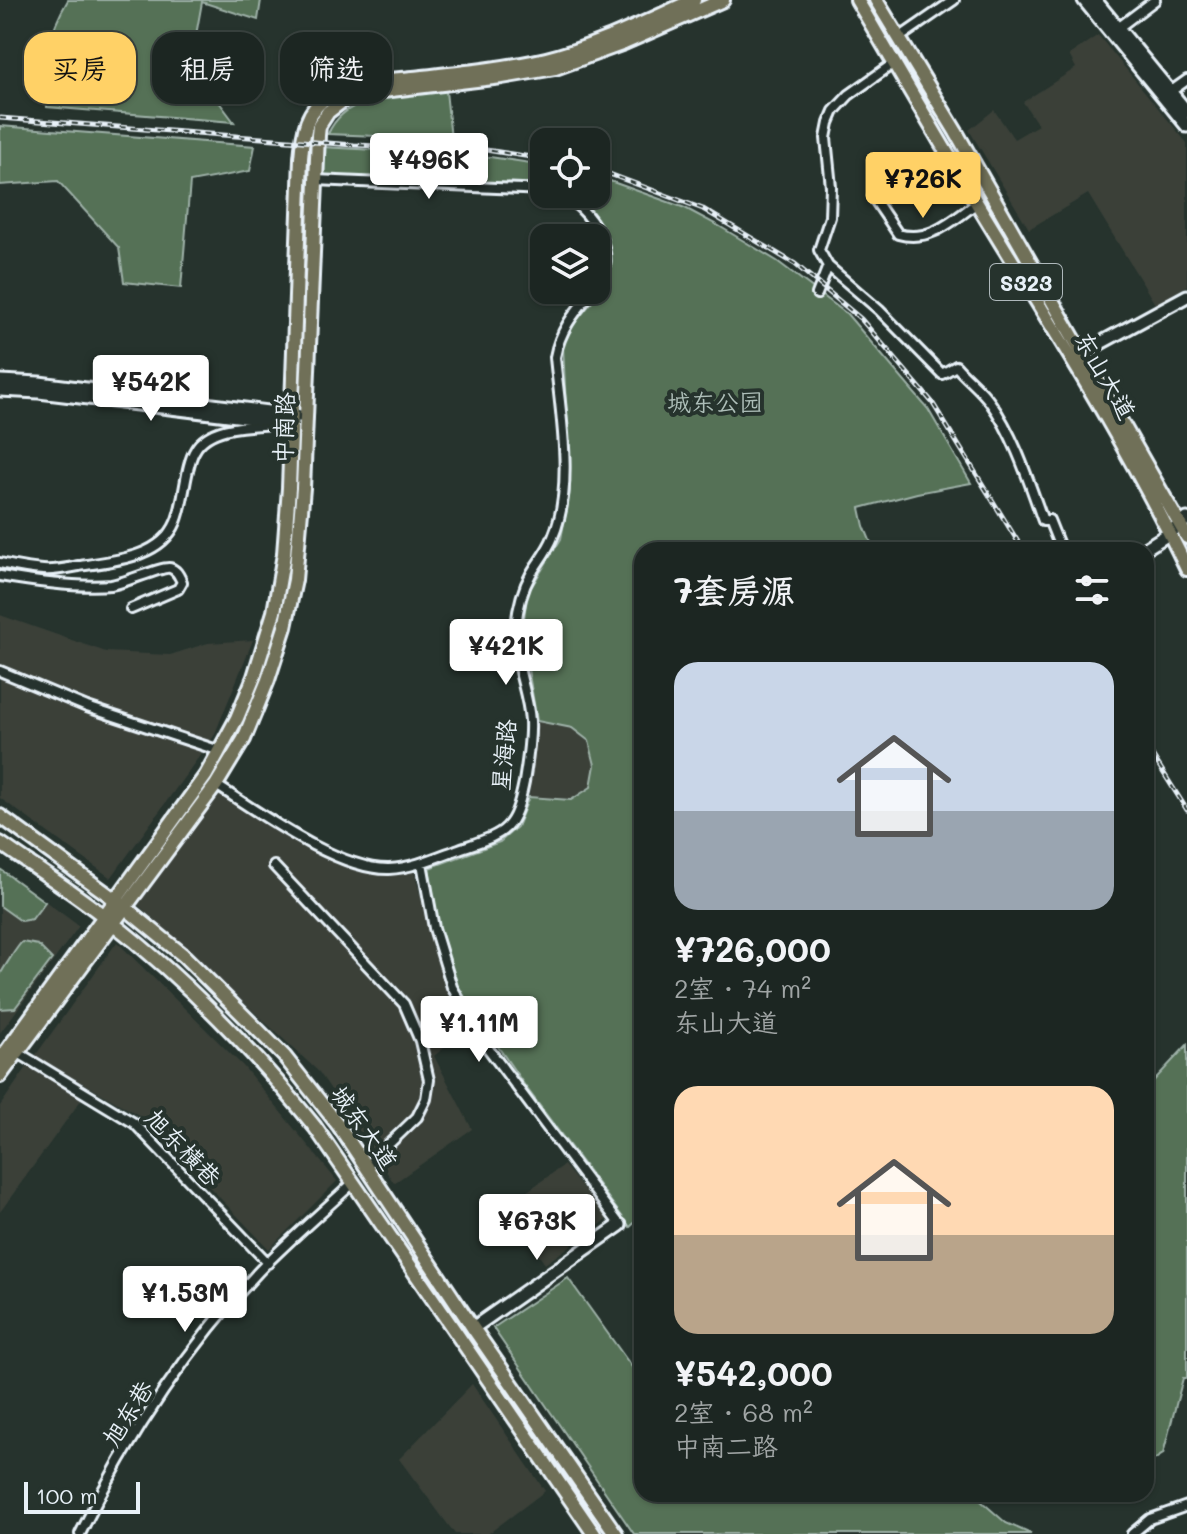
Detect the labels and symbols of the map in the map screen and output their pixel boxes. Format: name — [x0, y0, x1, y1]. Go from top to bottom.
pin: ¥496K — [373, 133, 485, 201]
pin: ¥726K — [867, 152, 979, 220]
road number: S323 — [990, 264, 1062, 300]
street label: 东山大道 — [1069, 326, 1143, 424]
pin: ¥542K — [95, 355, 207, 423]
park label: 城东公园 — [667, 386, 763, 417]
street label: 中南路 — [266, 391, 300, 465]
pin: ¥421K — [450, 619, 562, 687]
street label: 星海路 — [484, 718, 522, 792]
pin: ¥1.11M — [414, 996, 544, 1064]
street label: 城东大道 — [325, 1079, 405, 1175]
street label: 旭东横巷 — [140, 1102, 228, 1192]
pin: ¥673K — [481, 1194, 593, 1262]
pin: ¥1.53M — [120, 1266, 250, 1334]
street label: 旭东巷 — [95, 1374, 159, 1452]
scale bar — [24, 1478, 140, 1514]

